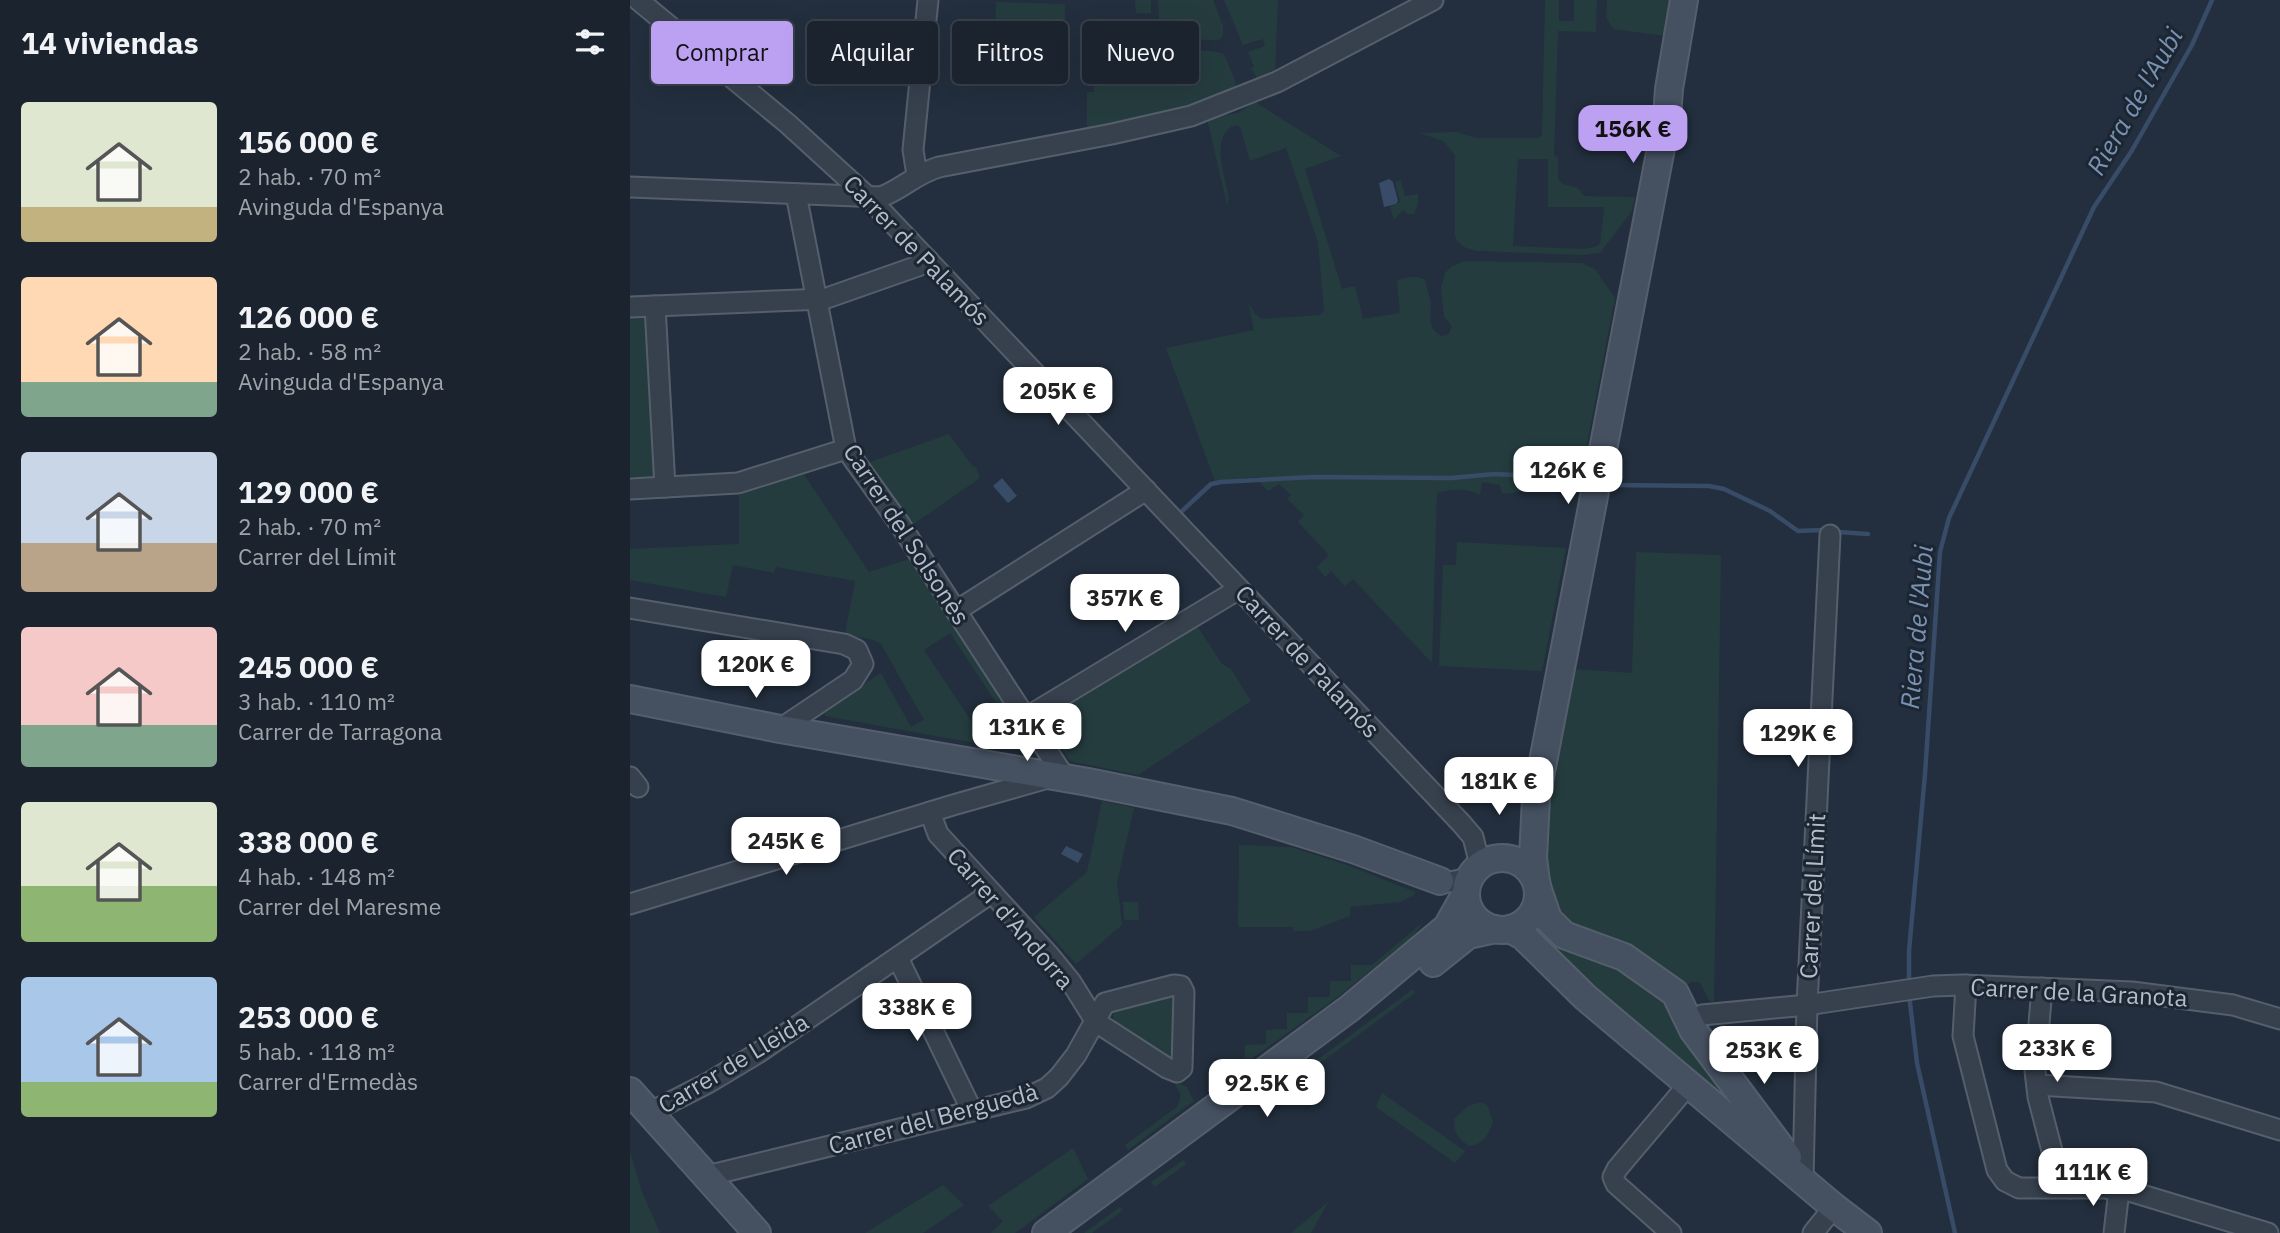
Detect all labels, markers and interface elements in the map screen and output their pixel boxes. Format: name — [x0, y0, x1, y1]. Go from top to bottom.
chip: Comprar — [651, 21, 793, 84]
chip: Alquilar — [807, 21, 938, 84]
chip: Filtros — [952, 21, 1068, 84]
chip: Nuevo — [1082, 21, 1199, 84]
water label: Riera de l'Aubi — [2078, 21, 2190, 181]
text: 14 viviendas — [21, 23, 199, 62]
icon: filters — [571, 23, 609, 61]
pin: 156K € — [1576, 106, 1690, 165]
text: 156K € — [1594, 113, 1672, 143]
text: 156 000 € — [238, 122, 379, 161]
icon: home — [77, 130, 161, 214]
text: 2 hab. · 70 m² — [238, 161, 381, 191]
street label: Carrer de Palamós — [837, 168, 997, 332]
text: Avinguda d'Espanya — [238, 191, 444, 221]
text: 126 000 € — [238, 297, 379, 336]
icon: home — [77, 305, 161, 389]
text: 2 hab. · 58 m² — [238, 336, 381, 366]
text: Avinguda d'Espanya — [238, 366, 444, 396]
pin: 205K € — [1001, 368, 1115, 427]
text: 205K € — [1019, 375, 1097, 405]
street label: Carrer del Solsonès — [836, 437, 978, 631]
pin: 126K € — [1511, 447, 1625, 506]
text: 126K € — [1529, 454, 1607, 484]
text: 129 000 € — [238, 472, 379, 511]
icon: home — [77, 480, 161, 564]
text: 2 hab. · 70 m² — [238, 511, 381, 541]
text: Carrer del Límit — [238, 541, 397, 571]
water label: Riera de l'Aubi — [1892, 543, 1940, 710]
pin: 357K € — [1068, 574, 1182, 634]
street label: Carrer de Palamós — [1229, 578, 1387, 744]
text: 357K € — [1086, 582, 1164, 612]
pin: 120K € — [699, 640, 813, 700]
text: 245 000 € — [238, 647, 379, 686]
text: 120K € — [717, 648, 795, 678]
icon: home — [77, 655, 161, 739]
text: 3 hab. · 110 m² — [238, 686, 395, 716]
pin: 131K € — [970, 704, 1084, 763]
pin: 129K € — [1741, 710, 1855, 769]
text: 131K € — [988, 711, 1066, 741]
text: Carrer de Tarragona — [238, 716, 442, 746]
text: 129K € — [1759, 717, 1837, 747]
pin: 181K € — [1442, 758, 1556, 817]
text: 181K € — [1460, 765, 1538, 795]
street label: Carrer del Límit — [1792, 812, 1832, 980]
pin: 245K € — [729, 818, 843, 877]
text: 338 000 € — [238, 822, 379, 861]
text: 245K € — [747, 825, 825, 855]
icon: home — [77, 830, 161, 914]
street label: Carrer d'Andorra — [940, 840, 1082, 996]
text: 4 hab. · 148 m² — [238, 861, 395, 891]
text: Carrer del Maresme — [238, 891, 441, 921]
street label: Carrer de la Granota — [1970, 970, 2188, 1014]
pin: 338K € — [860, 984, 974, 1043]
text: 338K € — [878, 991, 956, 1021]
text: 253 000 € — [238, 997, 379, 1036]
icon: home — [77, 1005, 161, 1089]
street label: Carrer de Lleida — [652, 1005, 814, 1121]
pin: 233K € — [2000, 1024, 2114, 1084]
pin: 253K € — [1707, 1026, 1821, 1086]
text: 233K € — [2018, 1032, 2096, 1062]
text: 253K € — [1725, 1034, 1803, 1064]
text: 5 hab. · 118 m² — [238, 1036, 395, 1066]
pin: 92.5K € — [1202, 1060, 1332, 1119]
text: Carrer d'Ermedàs — [238, 1066, 418, 1096]
text: 92.5K € — [1225, 1067, 1309, 1097]
street label: Carrer del Berguedà — [825, 1075, 1041, 1161]
pin: 111K € — [2036, 1148, 2150, 1208]
text: 111K € — [2054, 1156, 2132, 1186]

